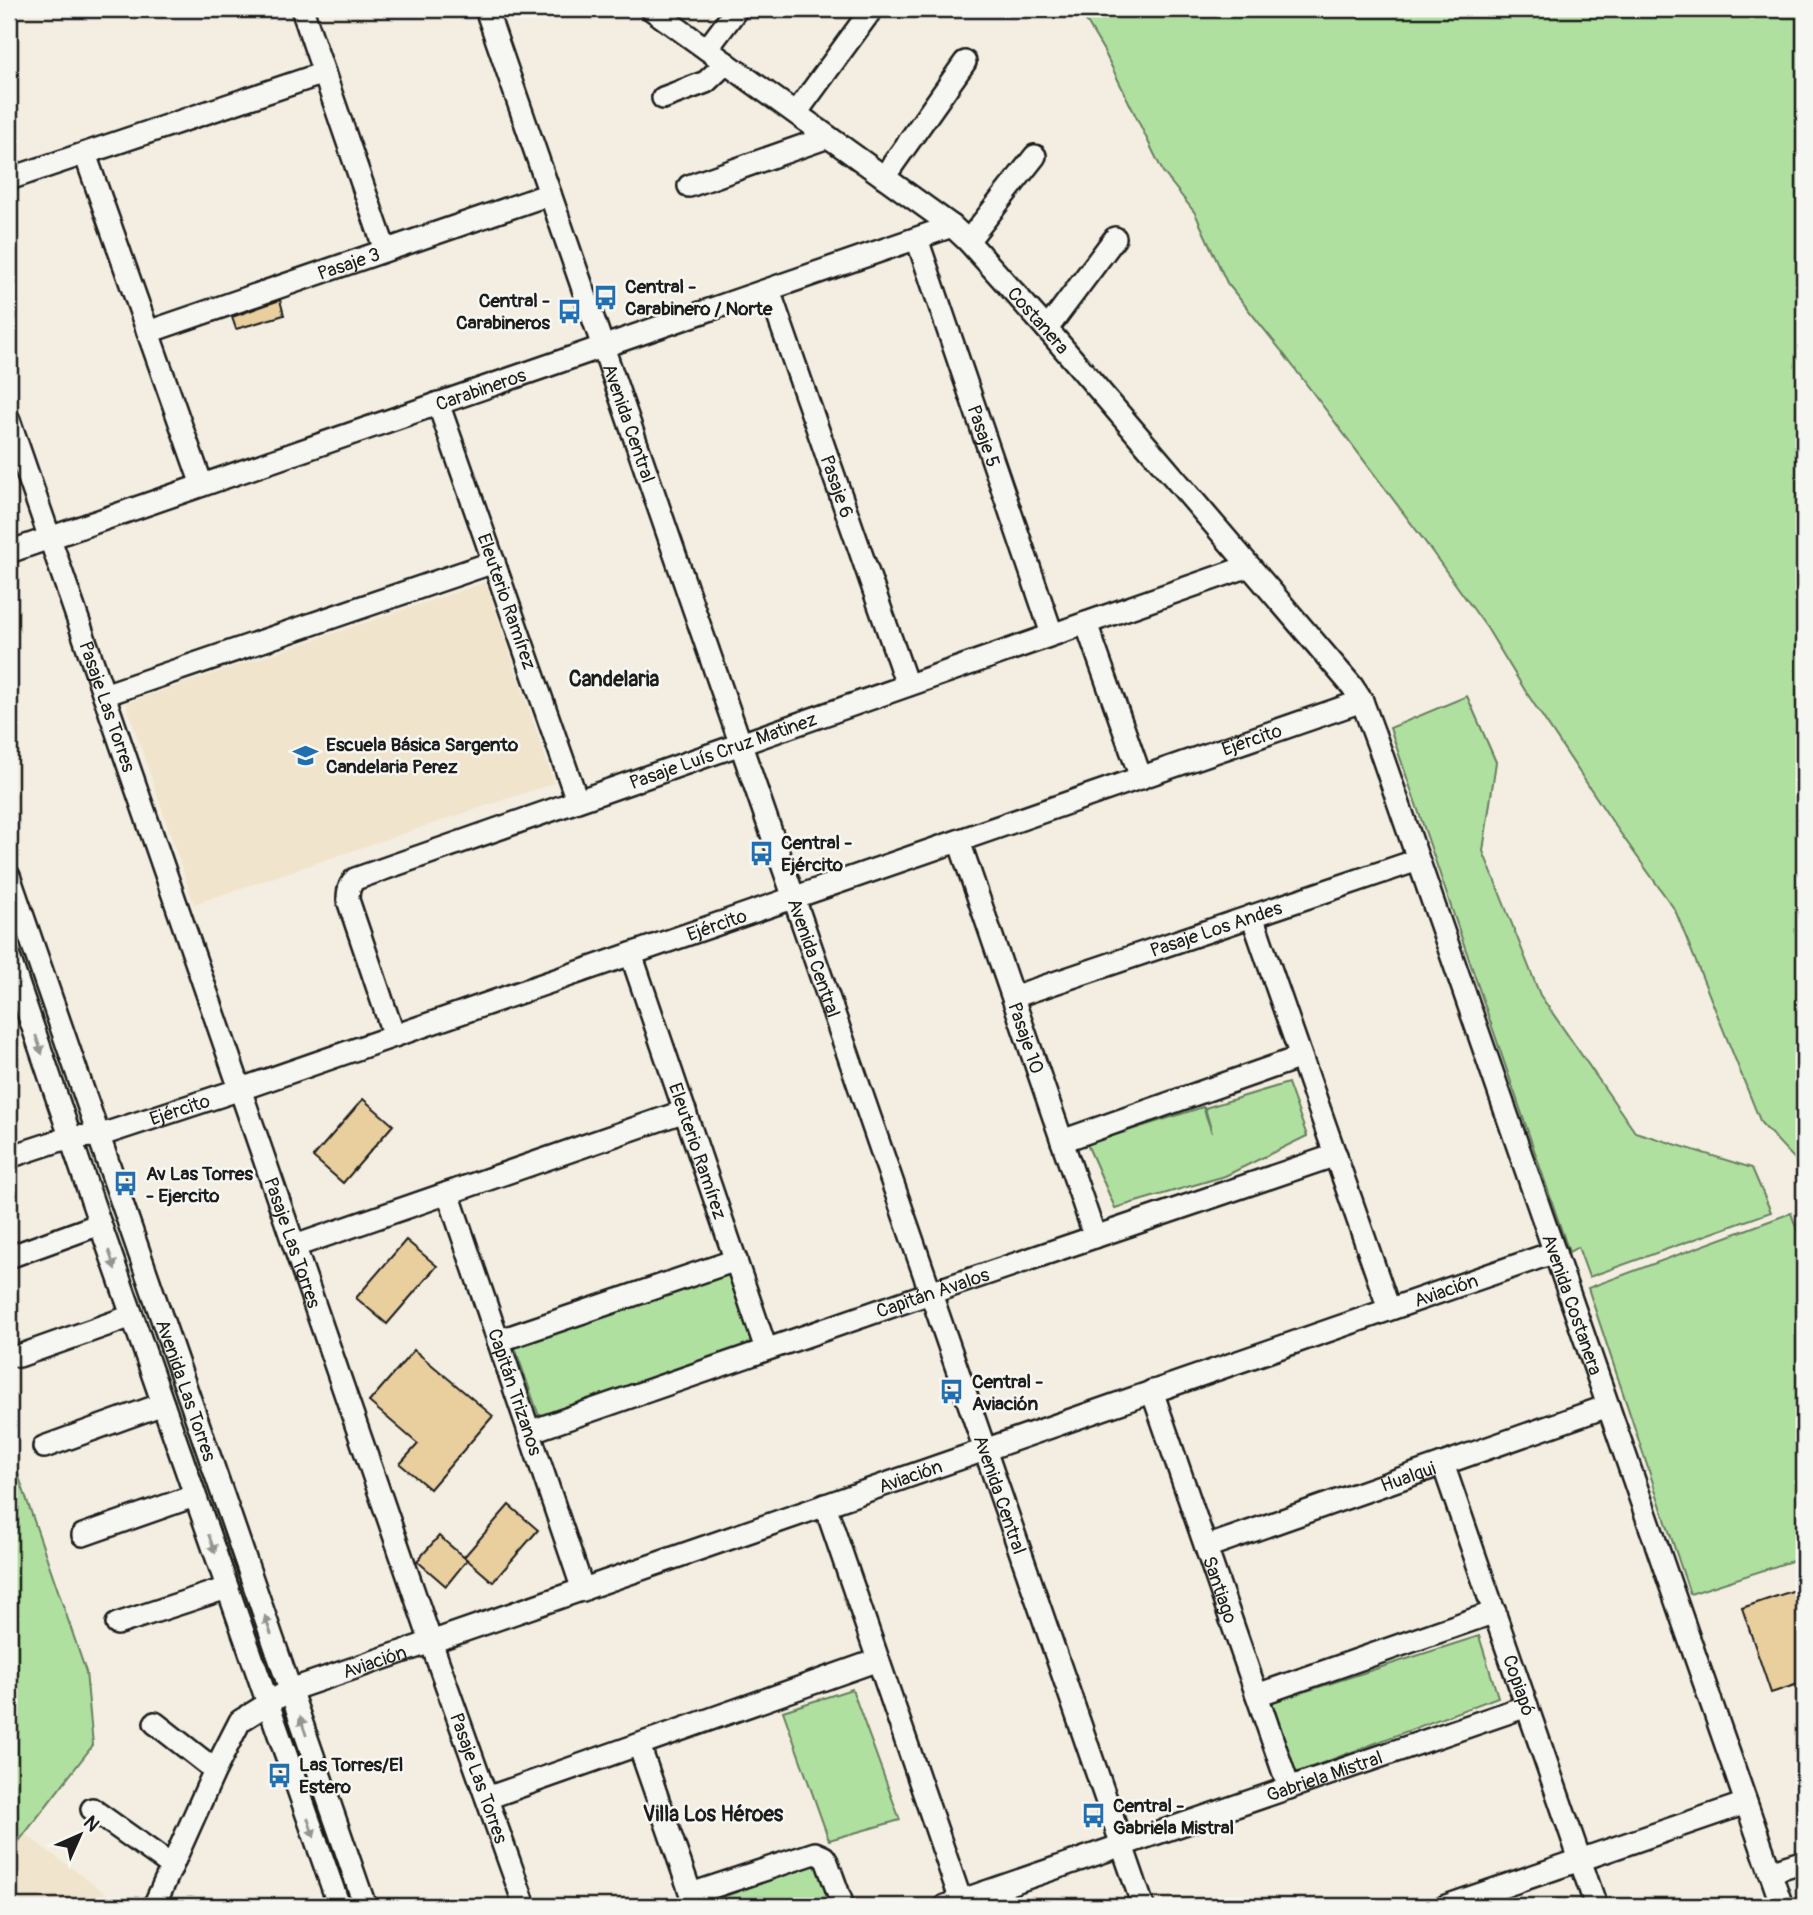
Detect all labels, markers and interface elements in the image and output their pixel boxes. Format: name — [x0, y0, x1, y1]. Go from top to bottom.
street label: Pasaje 3 — [314, 242, 383, 286]
place label: Central - Carabinero / Norte — [625, 275, 773, 321]
street label: Costanera — [1002, 282, 1074, 359]
bus stop icon: Central - Carabinero / Norte — [591, 283, 619, 311]
place label: Central - Carabineros — [456, 289, 551, 335]
bus stop icon: Central - Carabineros — [556, 297, 584, 325]
street label: Avenida Central — [597, 361, 660, 486]
street label: Carabineros — [433, 363, 530, 417]
street label: Pasaje 5 — [962, 402, 1005, 470]
street label: Pasaje 6 — [815, 452, 859, 521]
street label: Eleuterio Ramírez — [472, 530, 541, 673]
street label: Pasaje Las Torres — [73, 638, 141, 776]
district label: Candelaria — [569, 666, 660, 693]
street label: Pasaje Luís Cruz Matinez — [626, 707, 820, 795]
street label: Ejército — [1219, 719, 1285, 762]
place label: Escuela Básica Sargento Candelaria Perez — [326, 733, 519, 779]
school or university icon: Escuela Básica Sargento Candelaria Perez — [292, 741, 320, 769]
place label: Central - Ejército — [781, 831, 852, 877]
bus stop icon: Central - Ejército — [747, 839, 775, 867]
street label: Avenida Central — [782, 895, 845, 1021]
street label: Pasaje Los Andes — [1147, 896, 1286, 963]
street label: Ejército — [684, 904, 750, 947]
street label: Pasaje 10 — [1002, 999, 1049, 1077]
one-way arrow — [34, 1034, 45, 1055]
street label: Eleuterio Ramírez — [663, 1080, 732, 1223]
street label: Ejército — [147, 1089, 213, 1131]
place label: Av Las Torres - Ejercito — [146, 1162, 253, 1208]
bus stop icon: Av Las Torres - Ejercito — [112, 1170, 140, 1198]
street label: Pasaje Las Torres — [258, 1174, 326, 1312]
street label: Avenida Costanera — [1536, 1231, 1607, 1378]
one-way arrow — [107, 1249, 118, 1270]
street label: Capitán Ávalos — [873, 1263, 993, 1324]
street label: Aviación — [1411, 1269, 1481, 1313]
street label: Avenida Las Torres — [150, 1316, 222, 1465]
street label: Capitán Trizanos — [482, 1326, 548, 1459]
place label: Central - Aviación — [972, 1370, 1043, 1416]
bus stop icon: Central - Aviación — [938, 1378, 966, 1406]
street label: Avenida Central — [968, 1432, 1031, 1557]
street label: Aviación — [875, 1455, 946, 1499]
street label: Hualqui — [1377, 1456, 1439, 1498]
one-way arrow — [207, 1534, 218, 1555]
street label: Santiago — [1197, 1553, 1242, 1627]
one-way arrow — [262, 1615, 273, 1636]
street label: Aviación — [339, 1640, 410, 1684]
street label: Copiapó — [1497, 1652, 1540, 1719]
street label: Pasaje Las Torres — [444, 1710, 513, 1847]
one-way arrow — [297, 1715, 308, 1736]
street label: Gabriela Mistral — [1263, 1746, 1386, 1808]
place label: Las Torres/El Estero — [299, 1753, 403, 1799]
bus stop icon: Las Torres/El Estero — [265, 1761, 293, 1789]
place label: Central - Gabriela Mistral — [1113, 1794, 1234, 1840]
north arrow — [46, 1800, 116, 1870]
district label: Villa Los Héroes — [643, 1801, 784, 1828]
bus stop icon: Central - Gabriela Mistral — [1079, 1802, 1107, 1830]
text: N — [78, 1811, 104, 1837]
one-way arrow — [306, 1818, 317, 1839]

